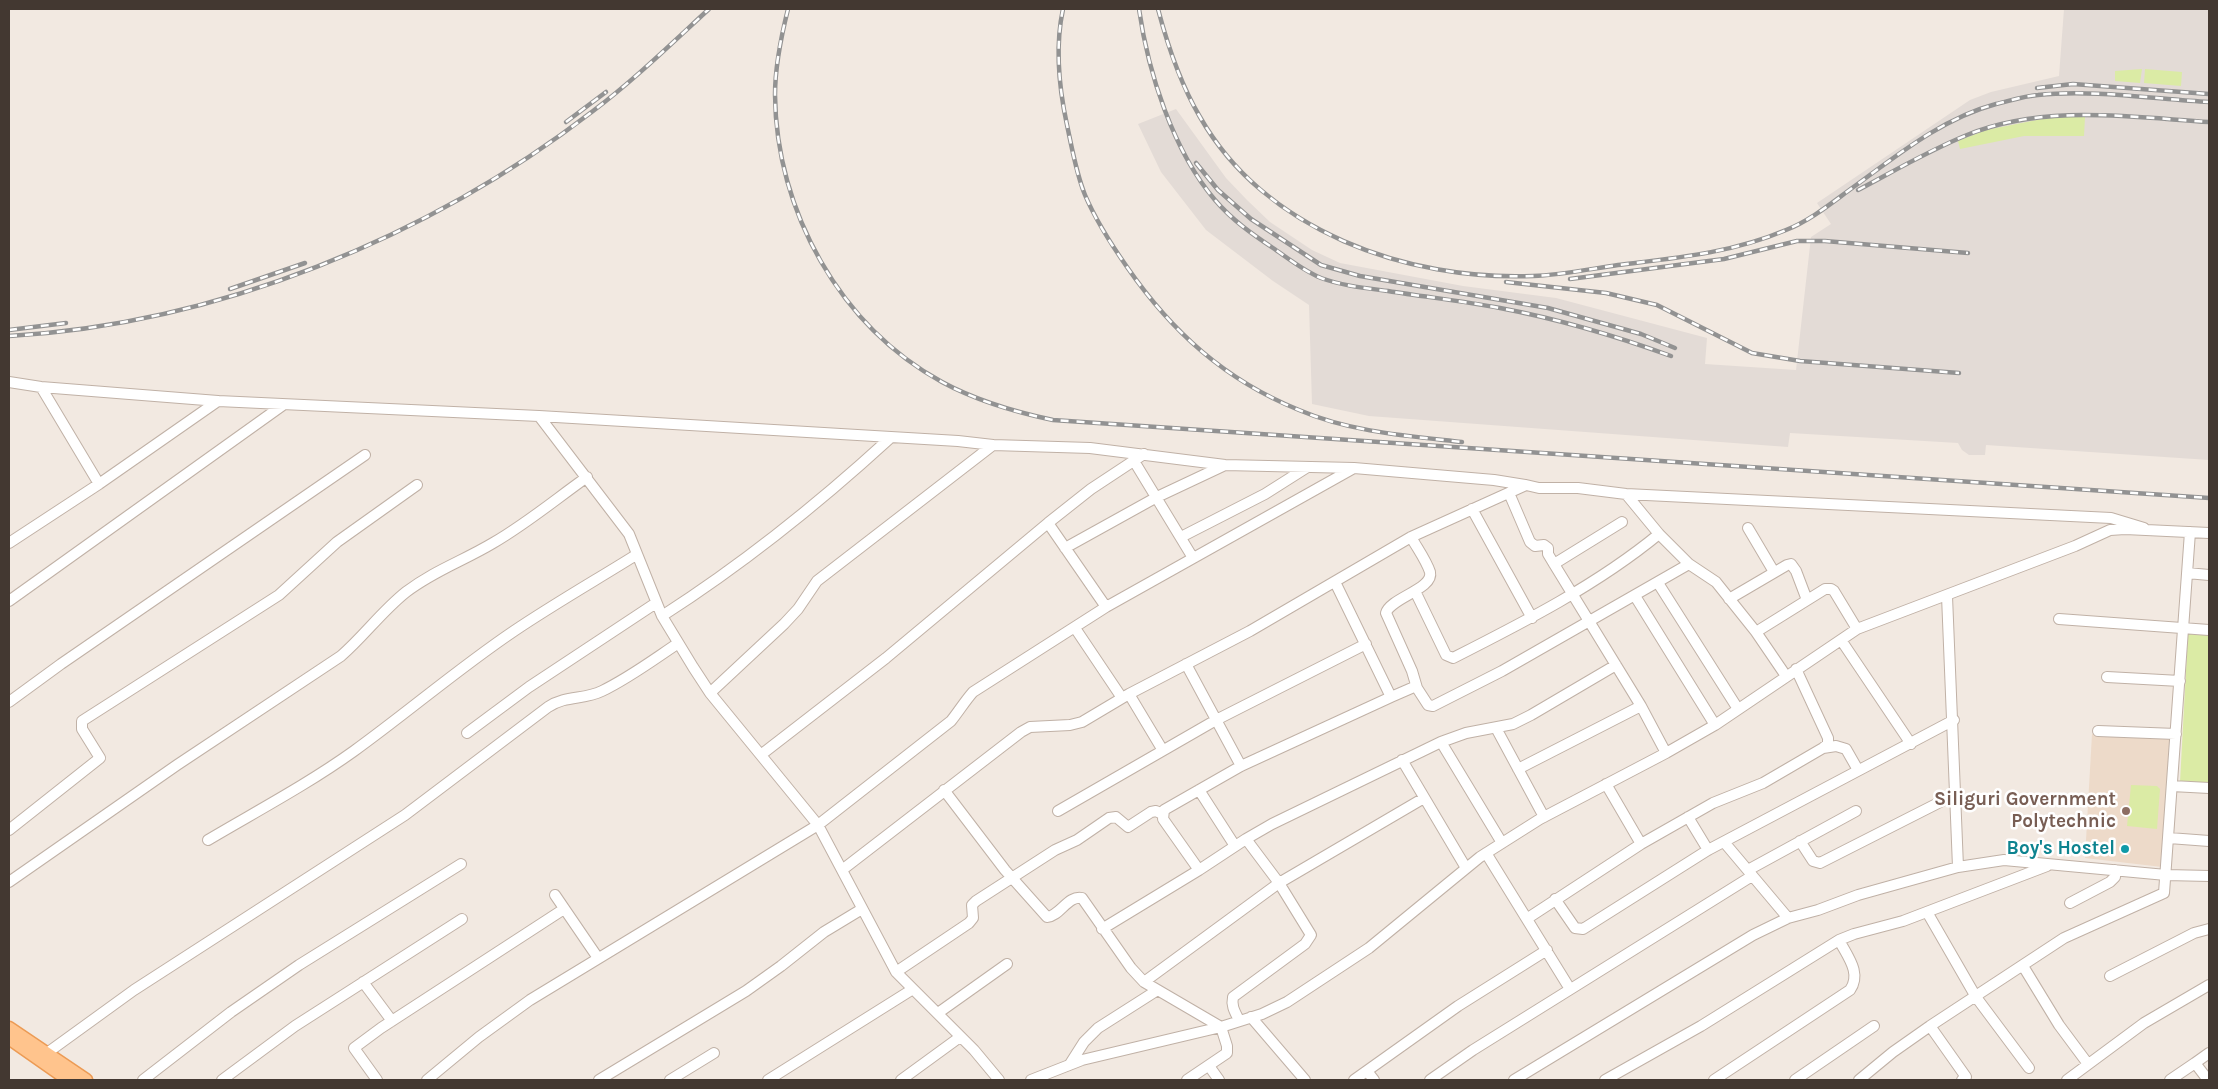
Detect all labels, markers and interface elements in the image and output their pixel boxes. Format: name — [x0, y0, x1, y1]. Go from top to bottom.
place label: Siliguri Government Polytechnic — [1934, 789, 2116, 833]
marker: Siliguri Government Polytechnic — [2120, 805, 2132, 817]
place label: Boy's Hostel — [2007, 838, 2115, 860]
marker: Boy's Hostel — [2119, 843, 2131, 855]

